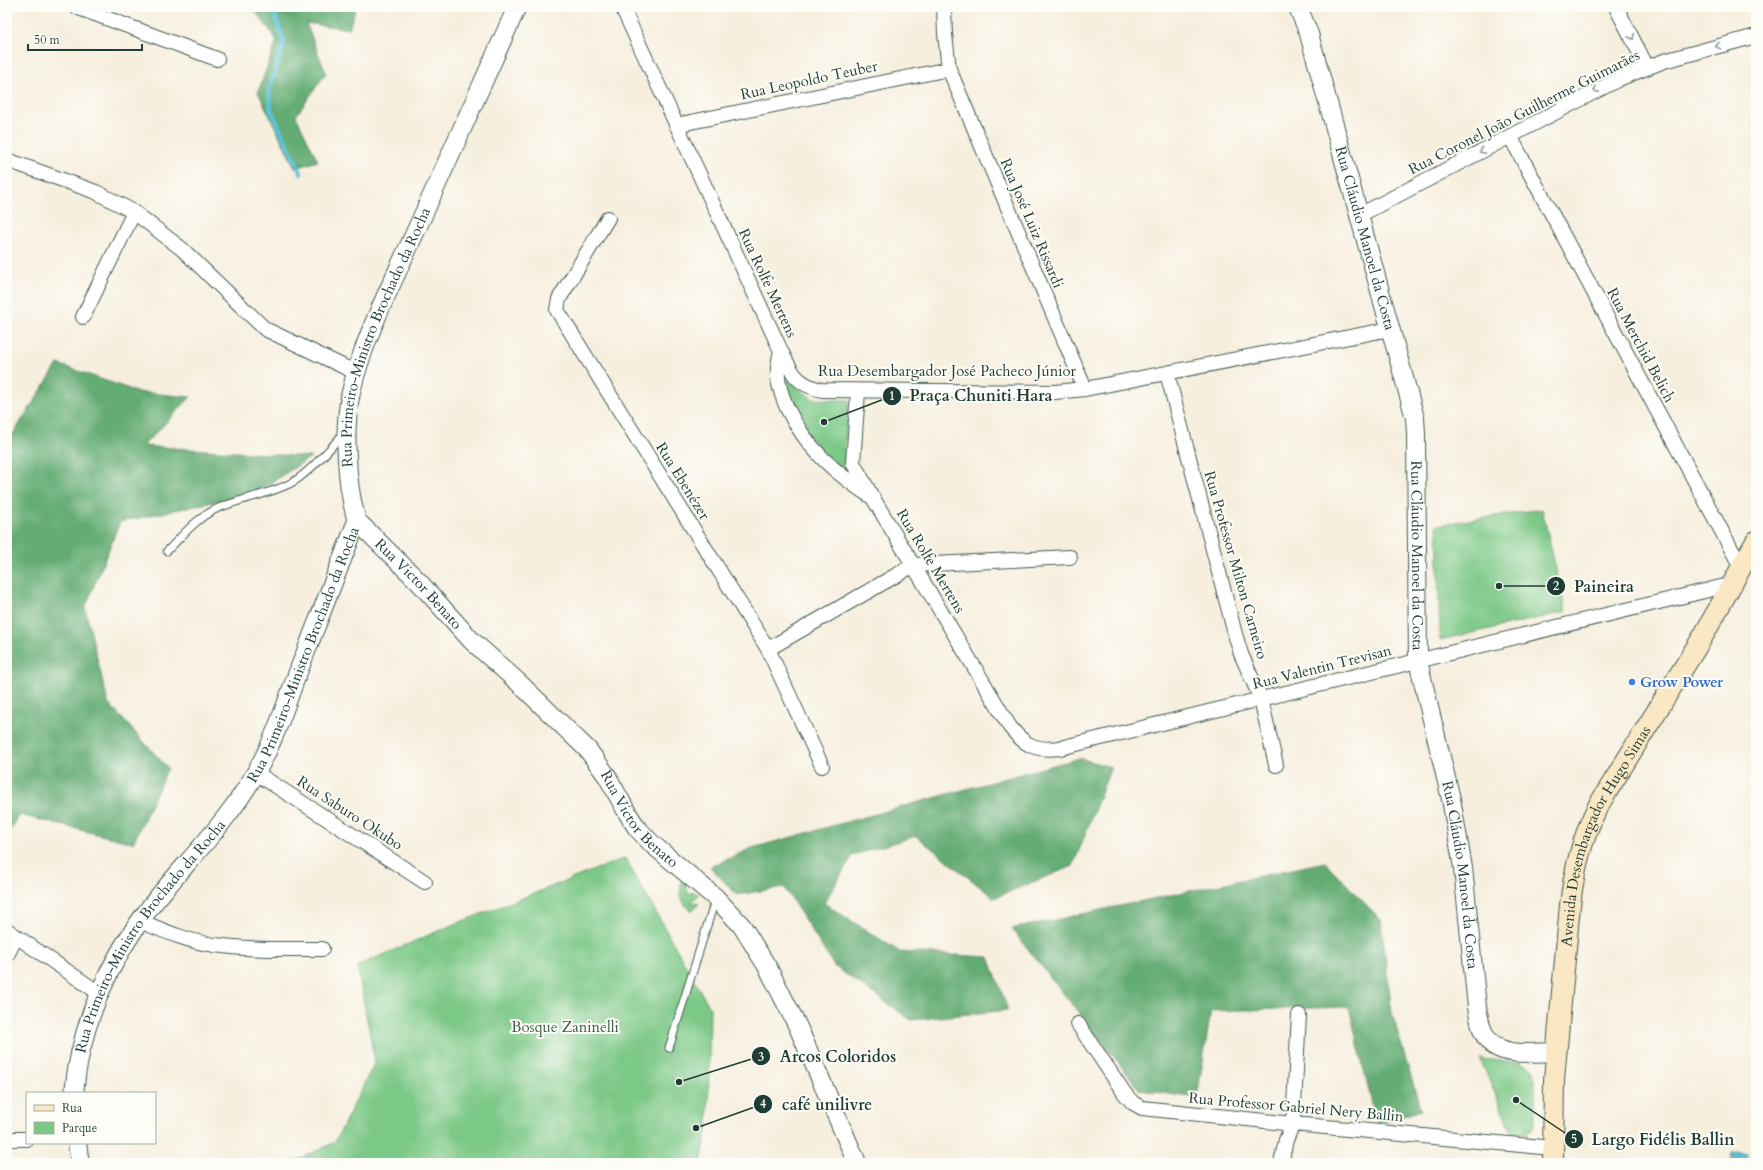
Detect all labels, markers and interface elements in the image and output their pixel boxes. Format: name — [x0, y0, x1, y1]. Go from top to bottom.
scale bar — [28, 26, 142, 52]
text: 50 m — [34, 32, 61, 48]
one-way arrow — [1627, 33, 1635, 40]
one-way arrow — [1715, 42, 1722, 50]
street label: Rua Coronel João Guilherme Guimarães — [1405, 45, 1643, 179]
street label: Rua Leopoldo Teuber — [739, 56, 880, 104]
one-way arrow — [1593, 86, 1601, 93]
street label: Rua Cláudio Manoel da Costa — [1330, 144, 1400, 333]
one-way arrow — [1478, 147, 1486, 154]
street label: Rua José Luiz Rissardi — [996, 155, 1068, 291]
street label: Rua Primeiro-Ministro Brochado da Rocha — [336, 204, 435, 468]
street label: Rua Rolfe Mertens — [734, 225, 802, 341]
street label: Rua Merchid Belich — [1602, 284, 1680, 406]
street label: Rua Desembargador José Pacheco Júnior — [818, 361, 1077, 381]
callout: Praça Chuniti Hara — [882, 382, 1061, 410]
text: Praça Chuniti Hara — [909, 385, 1053, 407]
text: 1 — [889, 388, 895, 404]
street label: Rua Ebenézer — [651, 439, 715, 524]
street label: Rua Cláudio Manoel da Costa — [1406, 460, 1428, 651]
street label: Rua Professor Milton Carneiro — [1200, 469, 1272, 661]
street label: Rua Rolfe Mertens — [892, 505, 970, 617]
street label: Rua Primeiro-Ministro Brochado da Rocha — [242, 523, 364, 786]
street label: Rua Victor Benato — [370, 534, 467, 634]
callout: Paineira — [1546, 572, 1642, 600]
text: Paineira — [1574, 576, 1634, 598]
text: 2 — [1553, 578, 1559, 594]
street label: Rua Valentin Trevisan — [1250, 640, 1394, 694]
place label: Grow Power — [1640, 672, 1724, 692]
marker: Grow Power — [1627, 677, 1637, 687]
street label: Avenida Desembargador Hugo Simas — [1556, 722, 1655, 947]
street label: Rua Victor Benato — [596, 767, 683, 872]
street label: Rua Saburo Okubo — [293, 771, 407, 855]
street label: Rua Cláudio Manoel da Costa — [1437, 779, 1483, 970]
street label: Rua Primeiro-Ministro Brochado da Rocha — [71, 815, 230, 1055]
park label: Bosque Zaninelli — [511, 1017, 619, 1037]
callout: Arcos Coloridos — [751, 1042, 904, 1070]
text: Arcos Coloridos — [780, 1046, 896, 1068]
text: 3 — [758, 1049, 764, 1065]
street label: Rua Professor Gabriel Nery Ballin — [1188, 1088, 1405, 1126]
callout: café unilivre — [753, 1090, 880, 1118]
legend — [26, 1092, 156, 1144]
text: café unilivre — [782, 1094, 872, 1116]
text: 4 — [760, 1096, 766, 1112]
text: Rua — [62, 1100, 83, 1116]
text: Parque — [62, 1120, 97, 1136]
callout: Largo Fidélis Ballin — [1564, 1125, 1743, 1153]
text: Largo Fidélis Ballin — [1592, 1129, 1735, 1151]
text: 5 — [1571, 1131, 1577, 1147]

